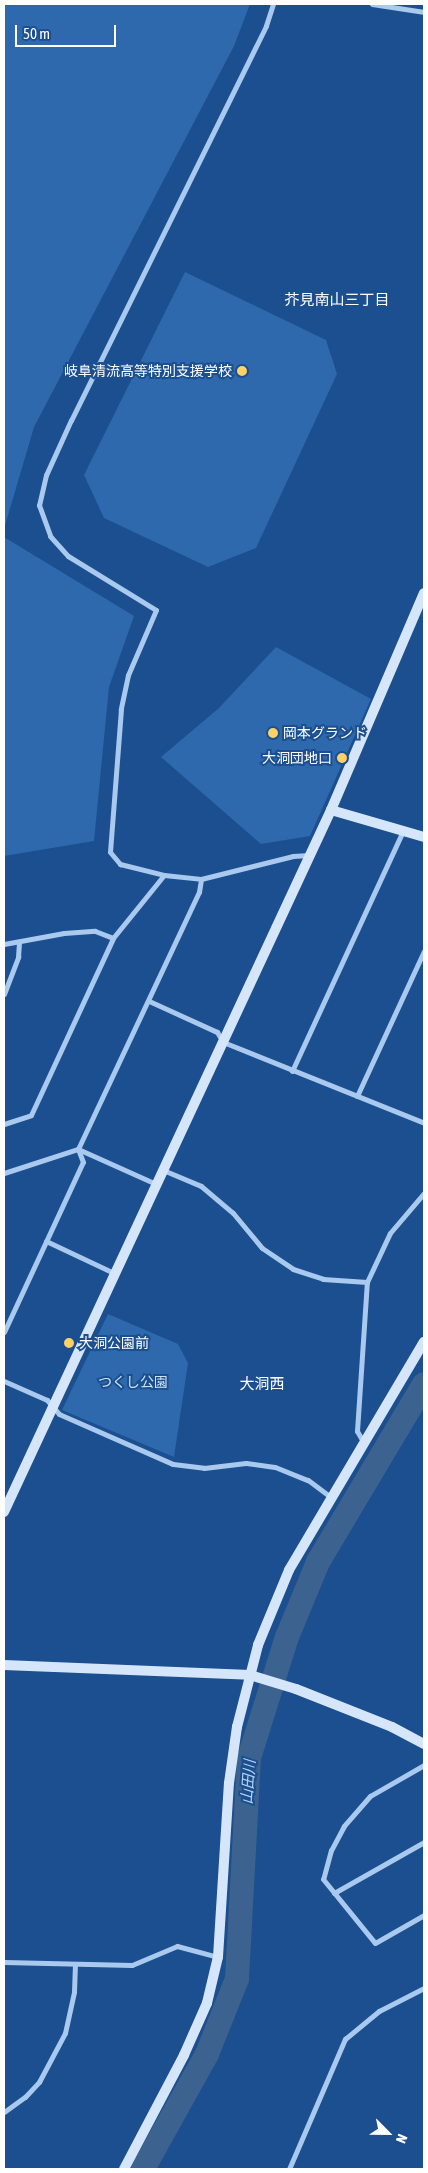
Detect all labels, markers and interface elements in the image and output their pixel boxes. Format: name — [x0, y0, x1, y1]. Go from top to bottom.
scale bar — [18, 15, 119, 47]
text: 50 m — [23, 25, 50, 42]
district label: 芥見南山三丁目 — [285, 291, 389, 309]
place label: 岐阜清流高等特別支援学校 — [64, 363, 232, 379]
marker: 岐阜清流高等特別支援学校 — [236, 365, 248, 377]
place label: 岡本グランド — [283, 725, 367, 741]
marker: 岡本グランド — [267, 727, 279, 739]
place label: 大洞団地口 — [262, 750, 332, 766]
marker: 大洞団地口 — [336, 752, 348, 764]
place label: 大洞公園前 — [79, 1335, 149, 1351]
marker: 大洞公園前 — [63, 1337, 75, 1349]
park label: つくし公園 — [98, 1374, 168, 1390]
district label: 大洞西 — [240, 1375, 284, 1393]
water label: 山田川 — [237, 1759, 259, 1805]
north arrow — [363, 2108, 413, 2158]
text: N — [393, 2132, 411, 2146]

